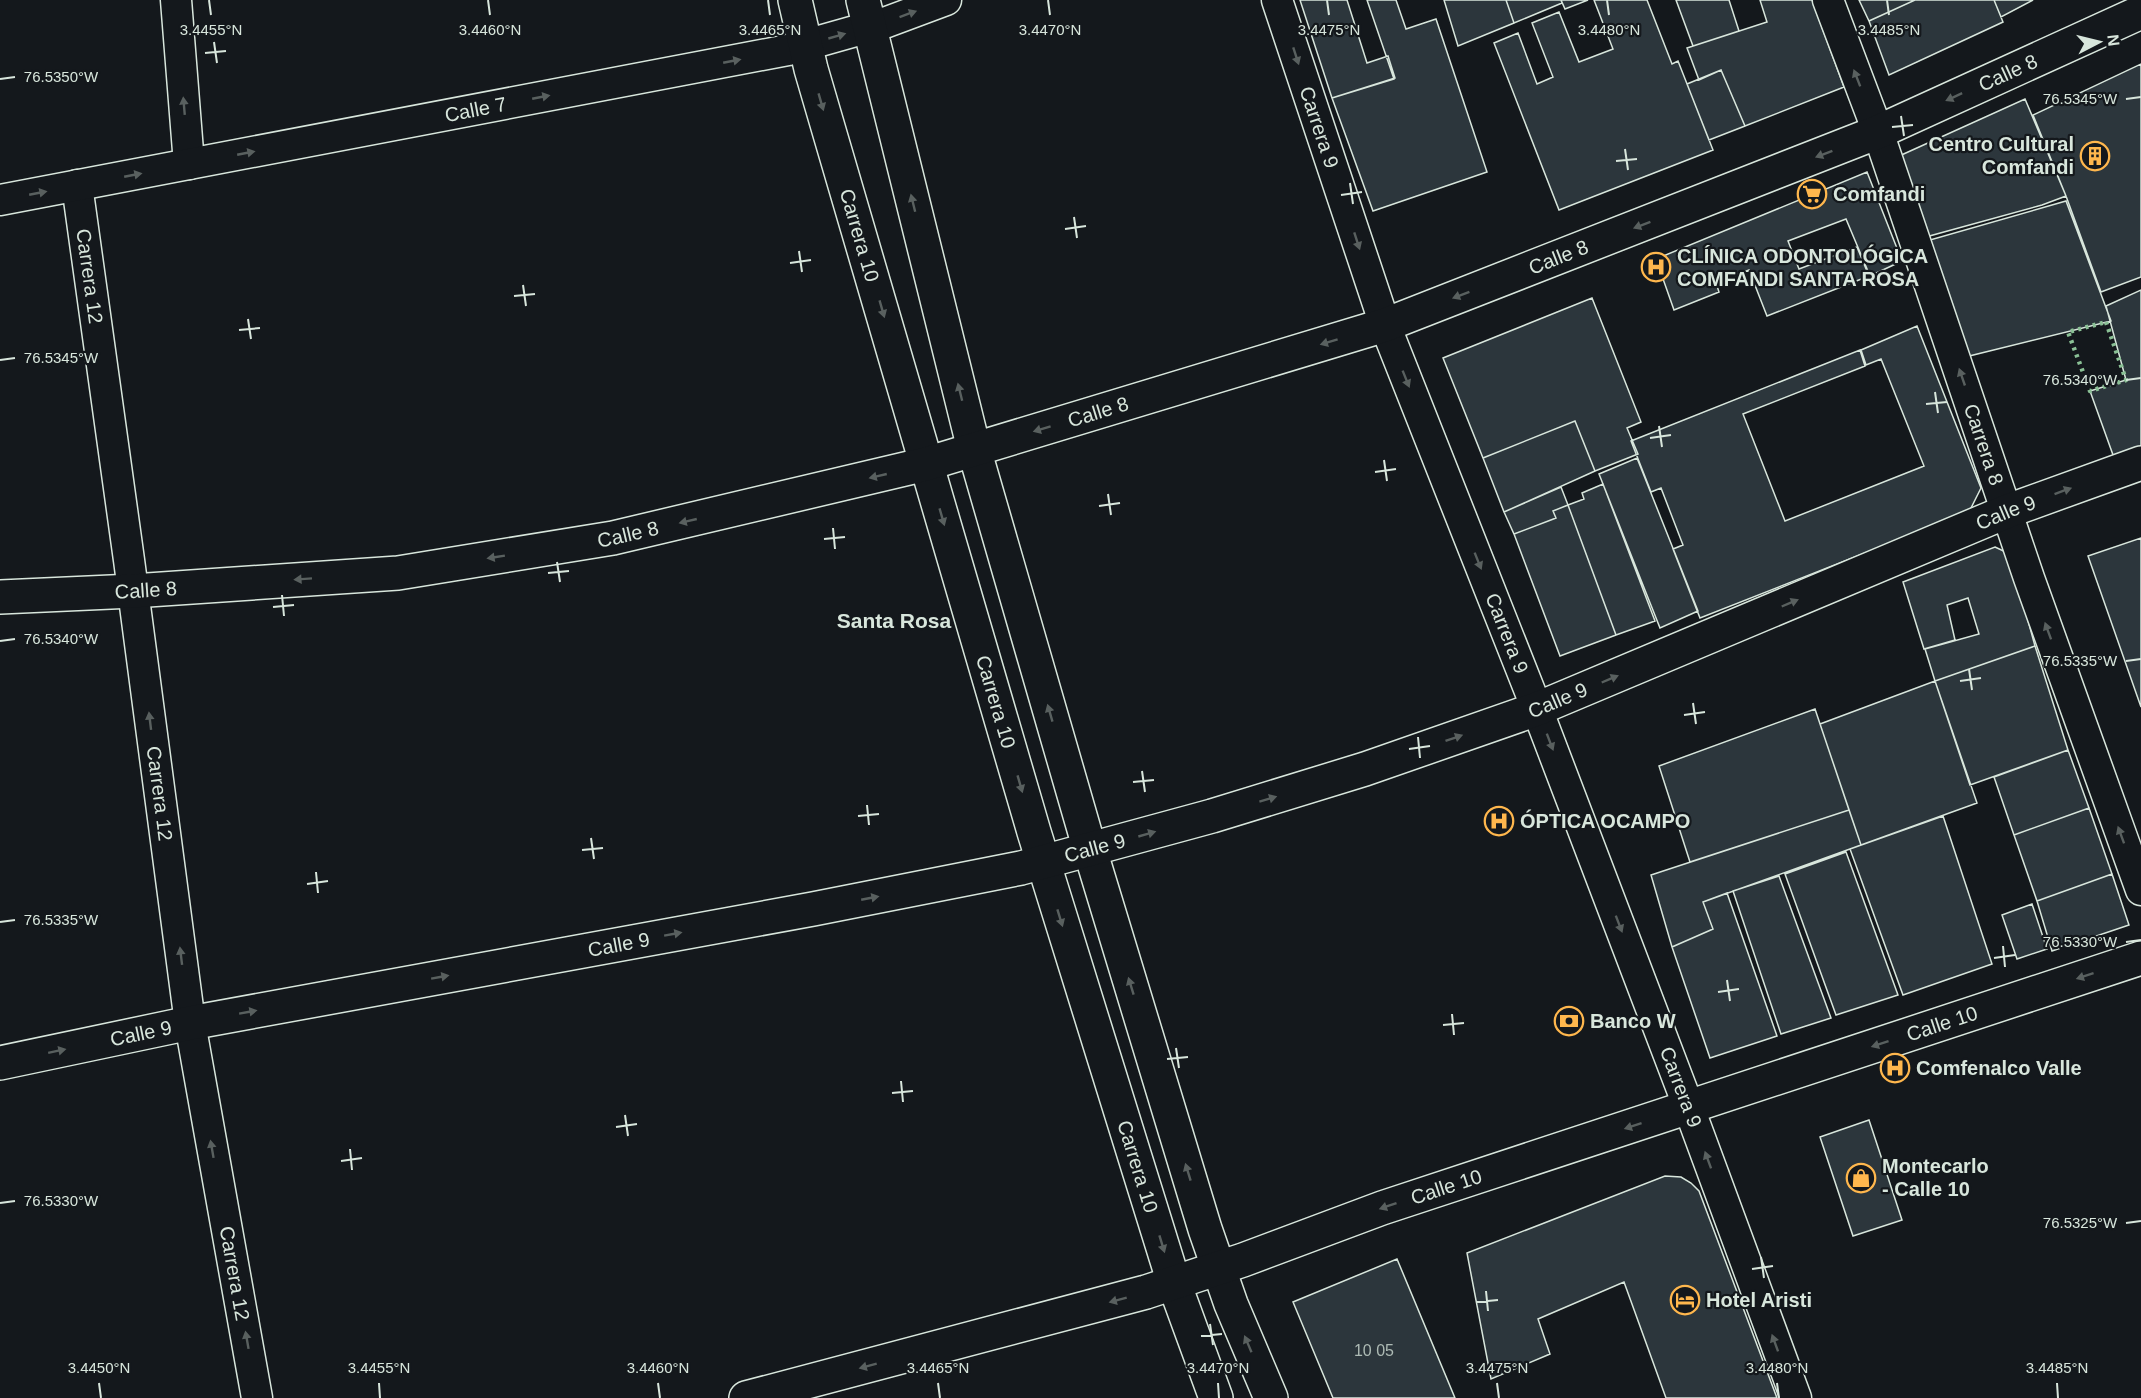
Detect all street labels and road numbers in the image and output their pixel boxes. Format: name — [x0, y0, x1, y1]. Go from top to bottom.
street label: Calle 8 — [1975, 50, 2041, 96]
street label: Carrera 9 — [1295, 84, 1343, 171]
street label: Calle 7 — [443, 93, 508, 126]
street label: Carrera 10 — [836, 186, 884, 284]
street label: Carrera 12 — [72, 227, 107, 325]
street label: Calle 8 — [1525, 236, 1591, 279]
street label: Calle 8 — [1065, 392, 1131, 431]
street label: Carrera 8 — [1960, 401, 2008, 488]
street label: Calle 9 — [1973, 491, 2039, 534]
street label: Calle 8 — [596, 517, 661, 551]
street label: Calle 8 — [114, 577, 178, 603]
street label: Carrera 9 — [1481, 590, 1533, 677]
street label: Carrera 10 — [972, 653, 1020, 751]
street label: Calle 9 — [1525, 678, 1591, 722]
street label: Carrera 12 — [143, 745, 177, 842]
street label: Calle 9 — [1062, 829, 1128, 867]
street label: Calle 9 — [586, 928, 651, 961]
street label: Calle 10 — [1904, 1002, 1980, 1045]
street label: Calle 9 — [108, 1016, 174, 1051]
street label: Carrera 9 — [1656, 1044, 1706, 1130]
street label: Carrera 10 — [1113, 1118, 1163, 1215]
street label: Calle 10 — [1408, 1165, 1485, 1209]
street label: Carrera 12 — [216, 1224, 254, 1322]

